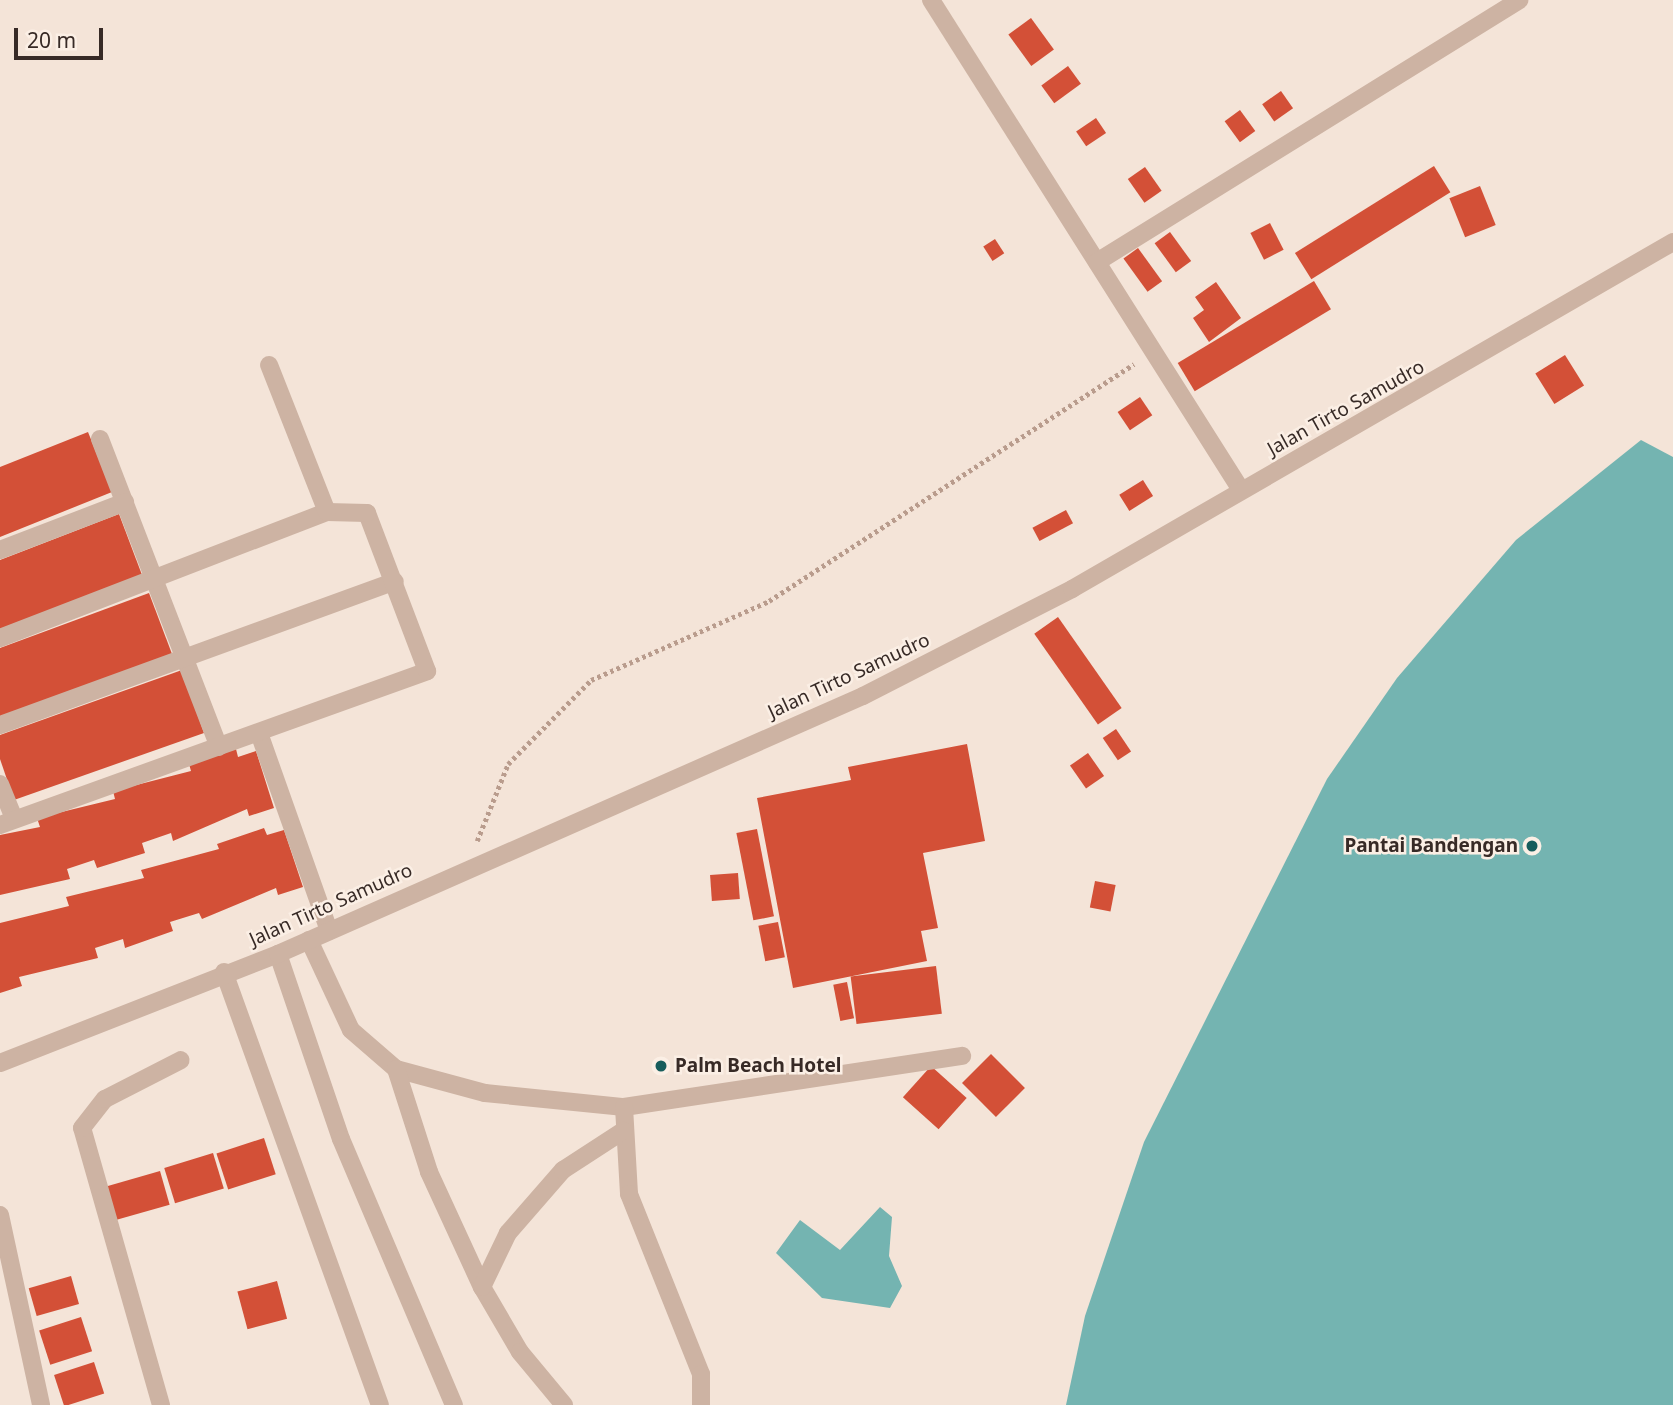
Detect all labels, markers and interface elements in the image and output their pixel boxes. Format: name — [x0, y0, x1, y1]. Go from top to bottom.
scale bar — [18, 14, 107, 58]
text: 20 m — [27, 26, 76, 54]
street label: Jalan Tirto Samudro — [1264, 355, 1428, 461]
street label: Jalan Tirto Samudro — [764, 628, 934, 724]
place label: Pantai Bandengan — [1344, 835, 1518, 857]
marker: Pantai Bandengan — [1524, 838, 1540, 854]
street label: Jalan Tirto Samudro — [246, 859, 416, 951]
place label: Palm Beach Hotel — [675, 1055, 841, 1077]
marker: Palm Beach Hotel — [653, 1058, 669, 1074]

